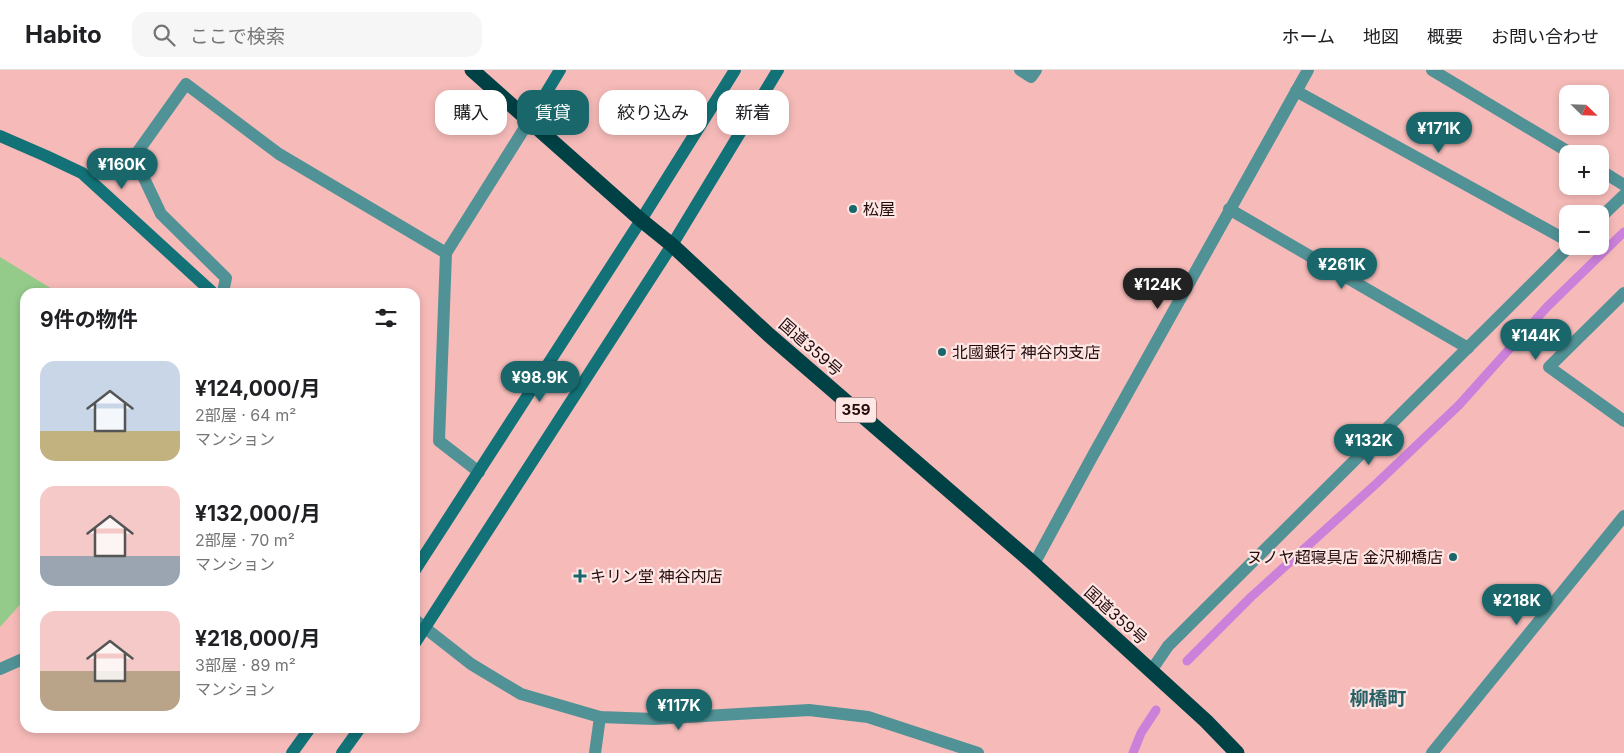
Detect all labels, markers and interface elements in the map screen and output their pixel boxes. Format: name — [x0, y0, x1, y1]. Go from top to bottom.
search box — [132, 12, 482, 57]
text: Habito — [25, 20, 102, 49]
icon: search — [150, 21, 178, 49]
text: ここで検索 — [190, 25, 285, 48]
text: ホーム — [1282, 26, 1335, 47]
text: 地図 — [1363, 26, 1399, 47]
text: 概要 — [1427, 26, 1463, 47]
text: お問い合わせ — [1491, 26, 1599, 47]
north arrow — [1559, 85, 1609, 135]
map controls — [1559, 85, 1609, 255]
chip: 購入 — [435, 90, 507, 135]
chip: 賃貸 — [517, 90, 589, 135]
chip: 絞り込み — [599, 90, 707, 135]
chip: 新着 — [717, 90, 789, 135]
pin: ¥171K — [1404, 112, 1474, 154]
text: ¥171K — [1417, 118, 1461, 138]
button: + — [1559, 145, 1609, 195]
pin: ¥160K — [87, 148, 157, 190]
text: ¥160K — [98, 154, 146, 174]
place label: 松屋 — [863, 199, 895, 219]
marker: 松屋 — [847, 203, 859, 215]
button: − — [1559, 205, 1609, 255]
pin: ¥261K — [1307, 248, 1377, 290]
text: ¥261K — [1318, 254, 1366, 274]
pin: ¥124K — [1123, 268, 1193, 310]
text: ¥124K — [1134, 274, 1182, 294]
icon: filters — [372, 304, 400, 332]
text: 9件の物件 — [40, 307, 138, 332]
street label: 国道359号 — [775, 314, 847, 380]
pin: ¥144K — [1501, 318, 1571, 361]
text: ¥144K — [1511, 325, 1561, 345]
place label: 北國銀行 神谷内支店 — [952, 342, 1101, 362]
marker: 北國銀行 神谷内支店 — [936, 346, 948, 358]
pin: ¥98.9K — [499, 360, 581, 403]
text: ¥98.9K — [512, 367, 568, 387]
text: ¥124,000/月 — [195, 376, 320, 401]
icon: home — [80, 381, 140, 441]
road number: 359 — [836, 398, 876, 422]
text: 2部屋 · 64 m² — [195, 405, 296, 425]
pin: ¥132K — [1334, 424, 1404, 466]
text: マンション — [195, 429, 275, 449]
text: ¥132K — [1345, 430, 1393, 450]
text: ¥132,000/月 — [195, 501, 321, 526]
icon: home — [80, 506, 140, 566]
text: 2部屋 · 70 m² — [195, 530, 295, 550]
place label: ヌノヤ超寝具店 金沢柳橋店 — [1247, 547, 1443, 567]
marker: ヌノヤ超寝具店 金沢柳橋店 — [1447, 551, 1459, 563]
text: マンション — [195, 554, 275, 574]
place label: キリン堂 神谷内店 — [590, 566, 723, 586]
marker: キリン堂 神谷内店 — [574, 570, 586, 582]
street label: 国道359号 — [1080, 582, 1152, 648]
pin: ¥218K — [1482, 584, 1552, 626]
text: ¥218K — [1493, 590, 1541, 610]
text: ¥218,000/月 — [195, 626, 321, 651]
icon: home — [80, 631, 140, 691]
text: 3部屋 · 89 m² — [195, 655, 296, 675]
text: マンション — [195, 679, 275, 699]
district label: 柳橋町 — [1349, 687, 1407, 710]
pin: ¥117K — [644, 688, 714, 731]
text: ¥117K — [657, 695, 701, 715]

